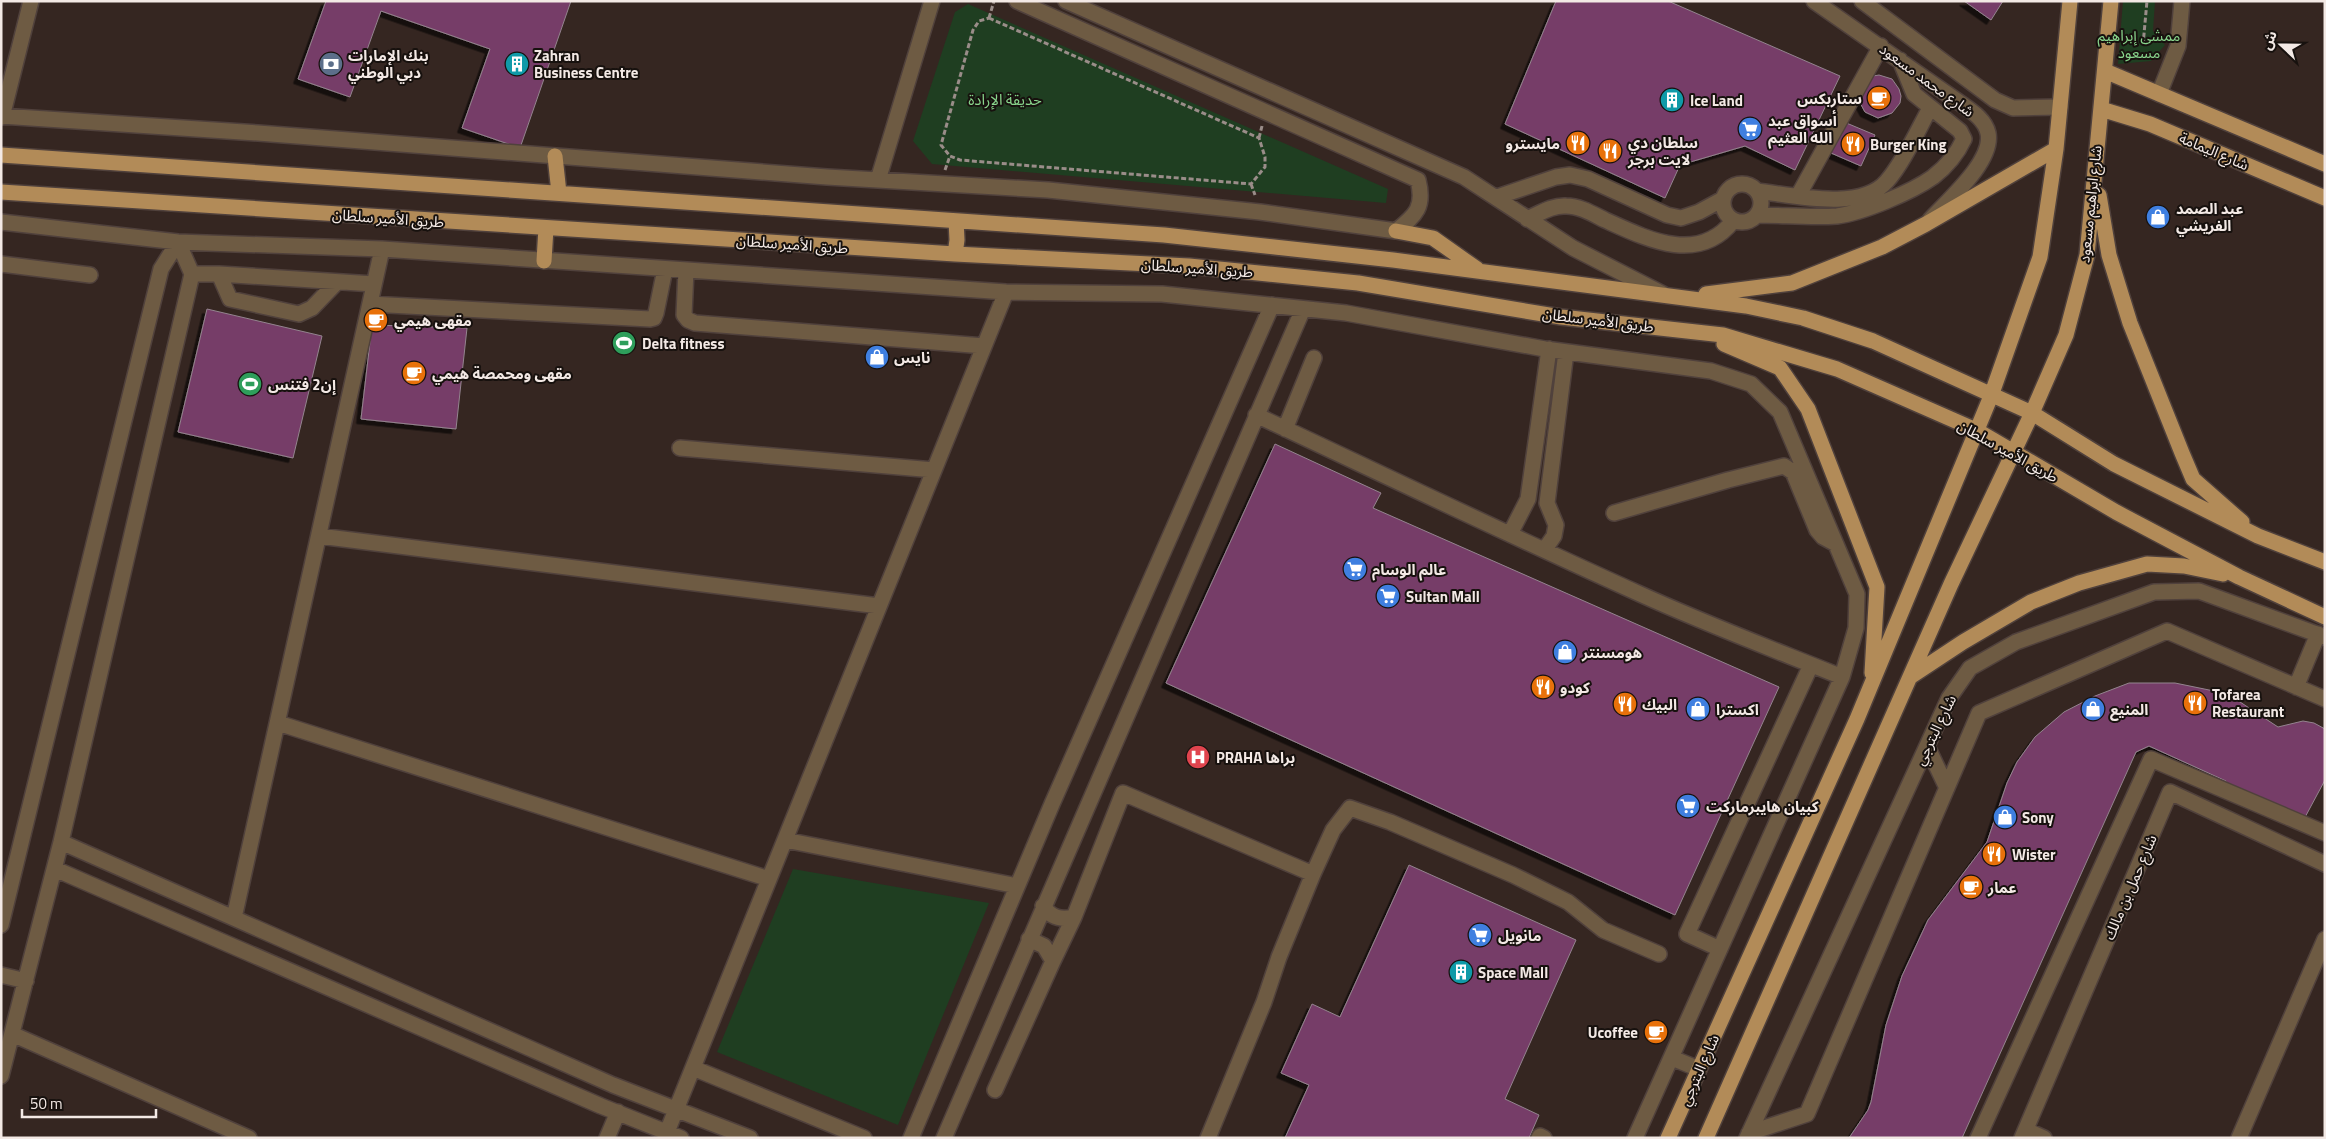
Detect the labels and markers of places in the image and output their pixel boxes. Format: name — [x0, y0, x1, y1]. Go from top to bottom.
place label: بنك الإمارات دبي الوطني — [348, 44, 429, 84]
place label: Zahran Business Centre — [534, 44, 639, 84]
bank icon: بنك الإمارات دبي الوطني — [318, 51, 344, 77]
building icon: Zahran Business Centre — [504, 51, 530, 77]
cafe icon: ستاربكس — [1866, 85, 1892, 111]
building icon: Ice Land — [1659, 87, 1685, 113]
place label: ستاربكس — [1797, 87, 1862, 110]
place label: Ice Land — [1690, 89, 1743, 112]
place label: أسواق عبد الله العثيم — [1768, 109, 1837, 149]
supermarket icon: أسواق عبد الله العثيم — [1737, 116, 1763, 142]
restaurant icon: مايسترو — [1565, 130, 1591, 156]
place label: سلطان دي لايت برجر — [1627, 131, 1698, 171]
restaurant icon: Burger King — [1840, 131, 1866, 157]
place label: مايسترو — [1505, 132, 1560, 155]
place label: Burger King — [1870, 133, 1947, 156]
restaurant icon: سلطان دي لايت برجر — [1597, 138, 1623, 164]
place label: عبد الصمد الفريشي — [2176, 197, 2244, 237]
shop icon: عبد الصمد الفريشي — [2145, 204, 2171, 230]
cafe icon: مقهى هيمي — [363, 307, 389, 333]
place label: مقهى هيمي — [394, 309, 472, 332]
sports icon: Delta fitness — [611, 330, 637, 356]
place label: Delta fitness — [642, 332, 725, 355]
shop icon: نايس — [864, 344, 890, 370]
place label: نايس — [894, 346, 931, 369]
cafe icon: مقهى ومحمصة هيمي — [401, 360, 427, 386]
place label: مقهى ومحمصة هيمي — [432, 362, 572, 385]
sports icon: إن2 فتنس — [237, 371, 263, 397]
place label: إن2 فتنس — [268, 373, 336, 396]
supermarket icon: عالم الوسام — [1342, 556, 1368, 582]
place label: عالم الوسام — [1372, 558, 1446, 581]
supermarket icon: Sultan Mall — [1375, 583, 1401, 609]
place label: Sultan Mall — [1406, 585, 1480, 608]
shop icon: هومسنتر — [1552, 639, 1578, 665]
place label: هومسنتر — [1581, 641, 1643, 664]
restaurant icon: كودو — [1530, 674, 1556, 700]
place label: كودو — [1560, 676, 1590, 699]
place label: Tofarea Restaurant — [2212, 683, 2285, 723]
restaurant icon: Tofarea Restaurant — [2182, 690, 2208, 716]
restaurant icon: البيك — [1612, 691, 1638, 717]
place label: البيك — [1642, 693, 1677, 716]
shop icon: اكسترا — [1685, 696, 1711, 722]
shop icon: المنيع — [2080, 696, 2106, 722]
place label: اكسترا — [1716, 698, 1759, 721]
place label: المنيع — [2110, 698, 2148, 721]
hospital icon: PRAHA براها — [1185, 744, 1211, 770]
place label: PRAHA براها — [1216, 746, 1295, 769]
supermarket icon: كبيان هايبرماركت — [1675, 793, 1701, 819]
place label: كبيان هايبرماركت — [1706, 795, 1819, 818]
shop icon: Sony — [1992, 804, 2018, 830]
place label: Sony — [2022, 806, 2054, 829]
restaurant icon: Wister — [1981, 841, 2007, 867]
place label: Wister — [2012, 843, 2056, 866]
cafe icon: عمار — [1958, 874, 1984, 900]
place label: عمار — [1987, 876, 2017, 899]
supermarket icon: مانويل — [1467, 922, 1493, 948]
place label: مانويل — [1498, 924, 1541, 947]
building icon: Space Mall — [1448, 959, 1474, 985]
place label: Space Mall — [1478, 961, 1548, 984]
cafe icon: Ucoffee — [1643, 1019, 1669, 1045]
place label: Ucoffee — [1588, 1021, 1638, 1044]

